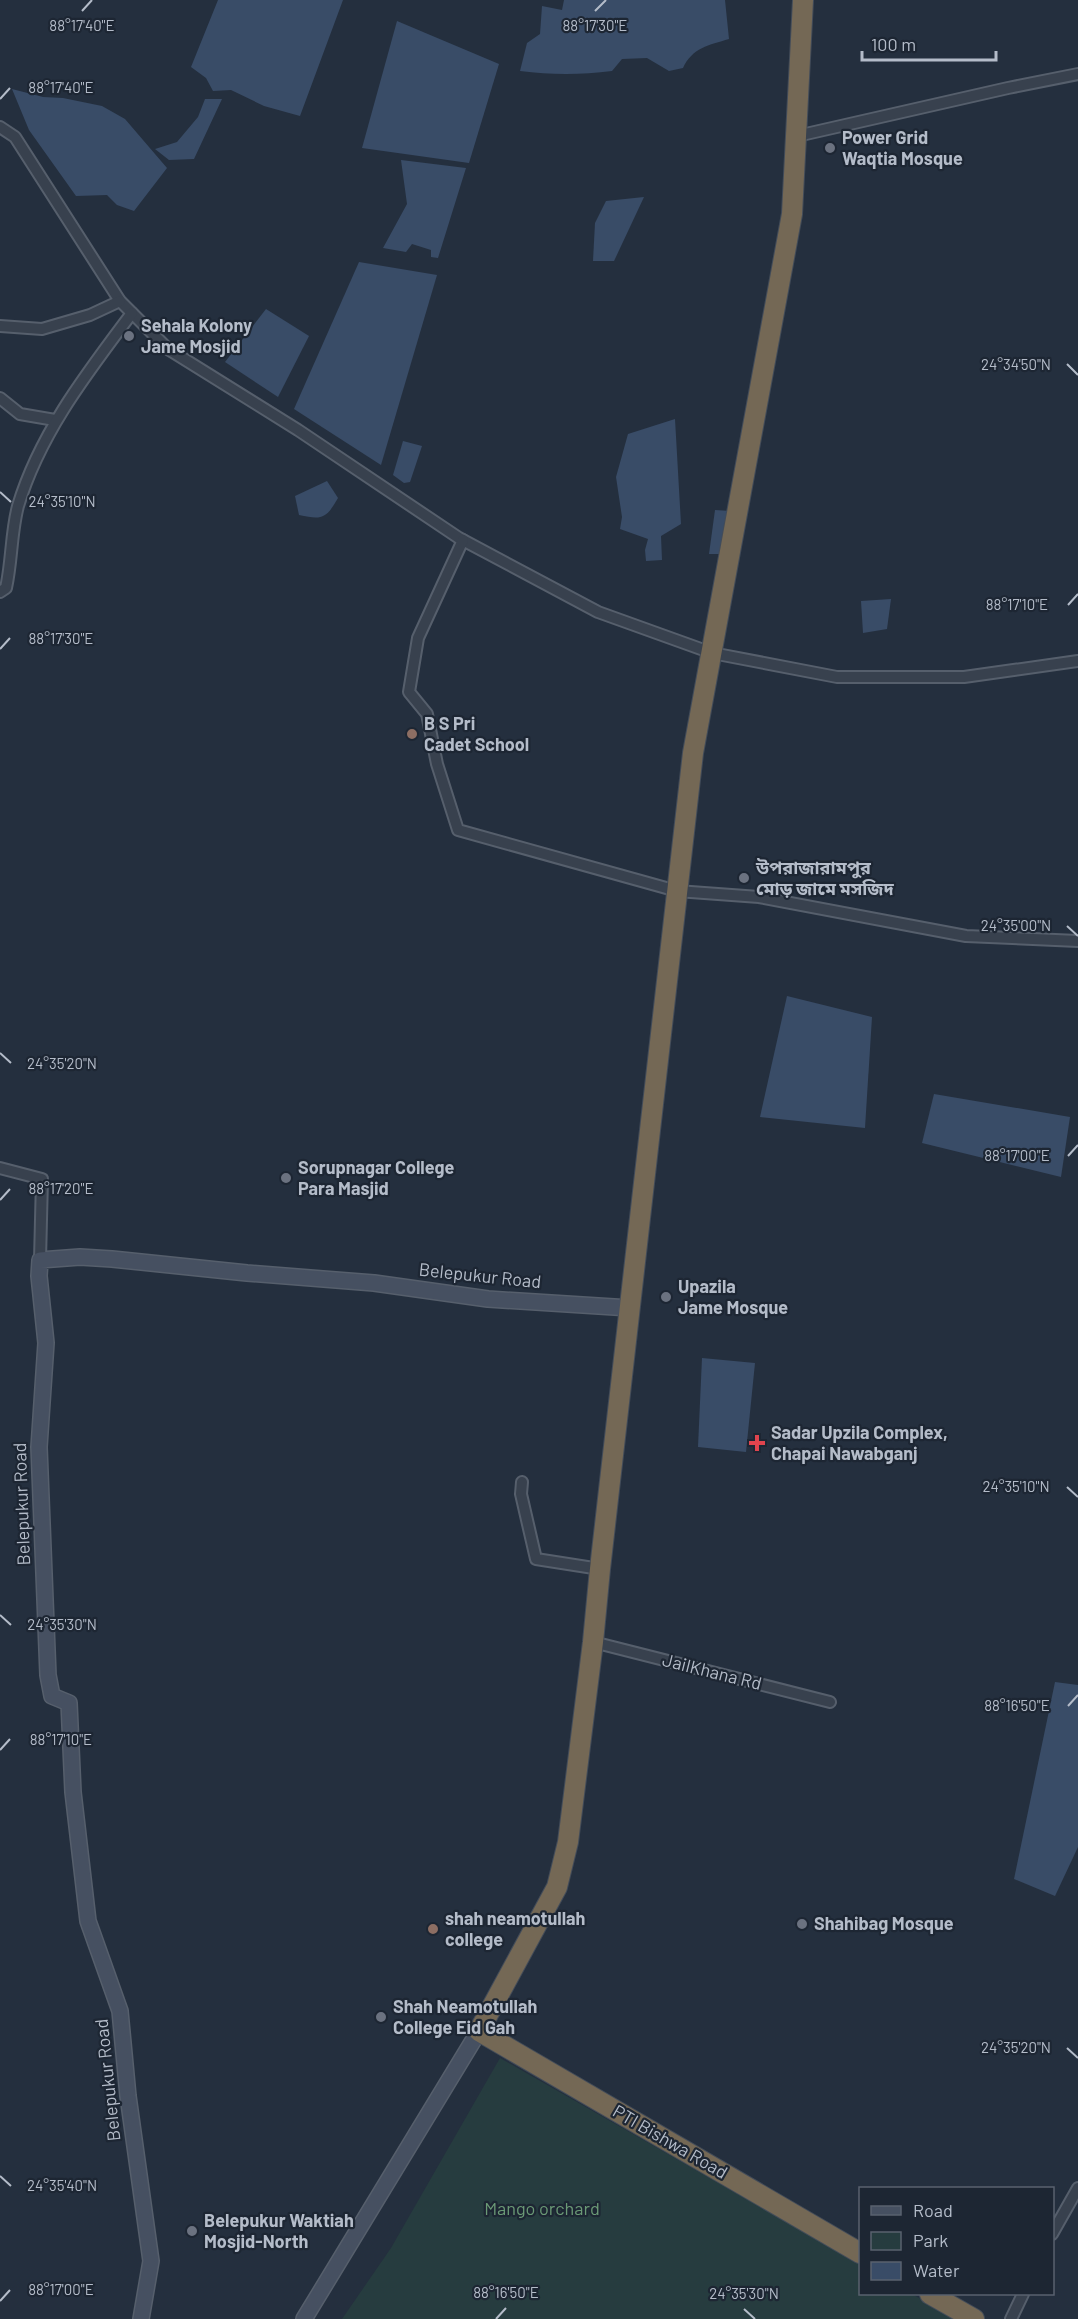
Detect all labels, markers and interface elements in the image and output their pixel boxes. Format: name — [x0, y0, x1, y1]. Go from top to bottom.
text: 88°17'40"E — [49, 16, 115, 34]
text: 88°17'30"E — [563, 16, 627, 34]
scale bar — [862, 24, 996, 62]
text: 100 m — [871, 33, 916, 55]
text: 88°17'40"E — [28, 78, 94, 96]
place label: Power Grid Waqtia Mosque — [842, 126, 963, 169]
marker: Power Grid Waqtia Mosque — [823, 141, 837, 155]
place label: Sehala Kolony Jame Mosjid — [141, 314, 252, 357]
marker: Sehala Kolony Jame Mosjid — [122, 329, 136, 343]
text: 24°34'50"N — [981, 355, 1051, 373]
text: 24°35'10"N — [28, 492, 96, 510]
text: 88°17'10"E — [986, 595, 1048, 613]
text: 88°17'30"E — [29, 629, 93, 647]
place label: B S Pri Cadet School — [424, 712, 529, 755]
marker: B S Pri Cadet School — [405, 727, 419, 741]
place label: উপরাজারামপুর মোড় জামে মসজিদ — [755, 856, 895, 899]
marker: উপরাজারামপুর মোড় জামে মসজিদ — [737, 871, 751, 885]
text: 24°35'00"N — [981, 916, 1051, 934]
text: 24°35'20"N — [27, 1054, 97, 1072]
text: 88°17'00"E — [984, 1146, 1050, 1164]
place label: Sorupnagar College Para Masjid — [298, 1156, 455, 1199]
marker: Sorupnagar College Para Masjid — [279, 1171, 293, 1185]
text: 88°17'20"E — [28, 1179, 94, 1197]
street label: Belepukur Road — [418, 1258, 542, 1292]
place label: Upazila Jame Mosque — [678, 1275, 788, 1318]
marker: Upazila Jame Mosque — [659, 1290, 673, 1304]
place label: Sadar Upzila Complex, Chapai Nawabganj — [771, 1421, 948, 1464]
marker: Sadar Upzila Complex, Chapai Nawabganj — [748, 1434, 766, 1452]
street label: Belepukur Road — [8, 1442, 34, 1566]
text: 24°35'10"N — [982, 1477, 1050, 1495]
text: 24°35'30"N — [27, 1615, 97, 1633]
street label: JailKhana Rd — [660, 1648, 764, 1694]
text: 88°16'50"E — [984, 1696, 1050, 1714]
text: 88°17'10"E — [30, 1730, 92, 1748]
place label: shah neamotullah college — [445, 1907, 585, 1950]
place label: Shahibag Mosque — [814, 1912, 954, 1934]
marker: Shahibag Mosque — [795, 1917, 809, 1931]
marker: shah neamotullah college — [426, 1922, 440, 1936]
place label: Shah Neamotullah College Eid Gah — [393, 1995, 537, 2038]
marker: Shah Neamotullah College Eid Gah — [374, 2010, 388, 2024]
street label: Belepukur Road — [90, 2018, 124, 2142]
text: 24°35'20"N — [981, 2038, 1051, 2056]
street label: PTI Bishwa Road — [609, 2099, 732, 2183]
text: 24°35'40"N — [27, 2176, 97, 2194]
legend — [859, 2187, 1054, 2295]
park label: Mango orchard — [484, 2197, 600, 2219]
text: Road — [913, 2199, 953, 2221]
place label: Belepukur Waktiah Mosjid-North — [204, 2209, 354, 2252]
marker: Belepukur Waktiah Mosjid-North — [185, 2224, 199, 2238]
text: Park — [913, 2229, 948, 2251]
text: Water — [913, 2259, 960, 2281]
text: 88°17'00"E — [28, 2280, 94, 2298]
text: 88°16'50"E — [473, 2283, 539, 2301]
text: 24°35'30"N — [709, 2284, 779, 2302]

